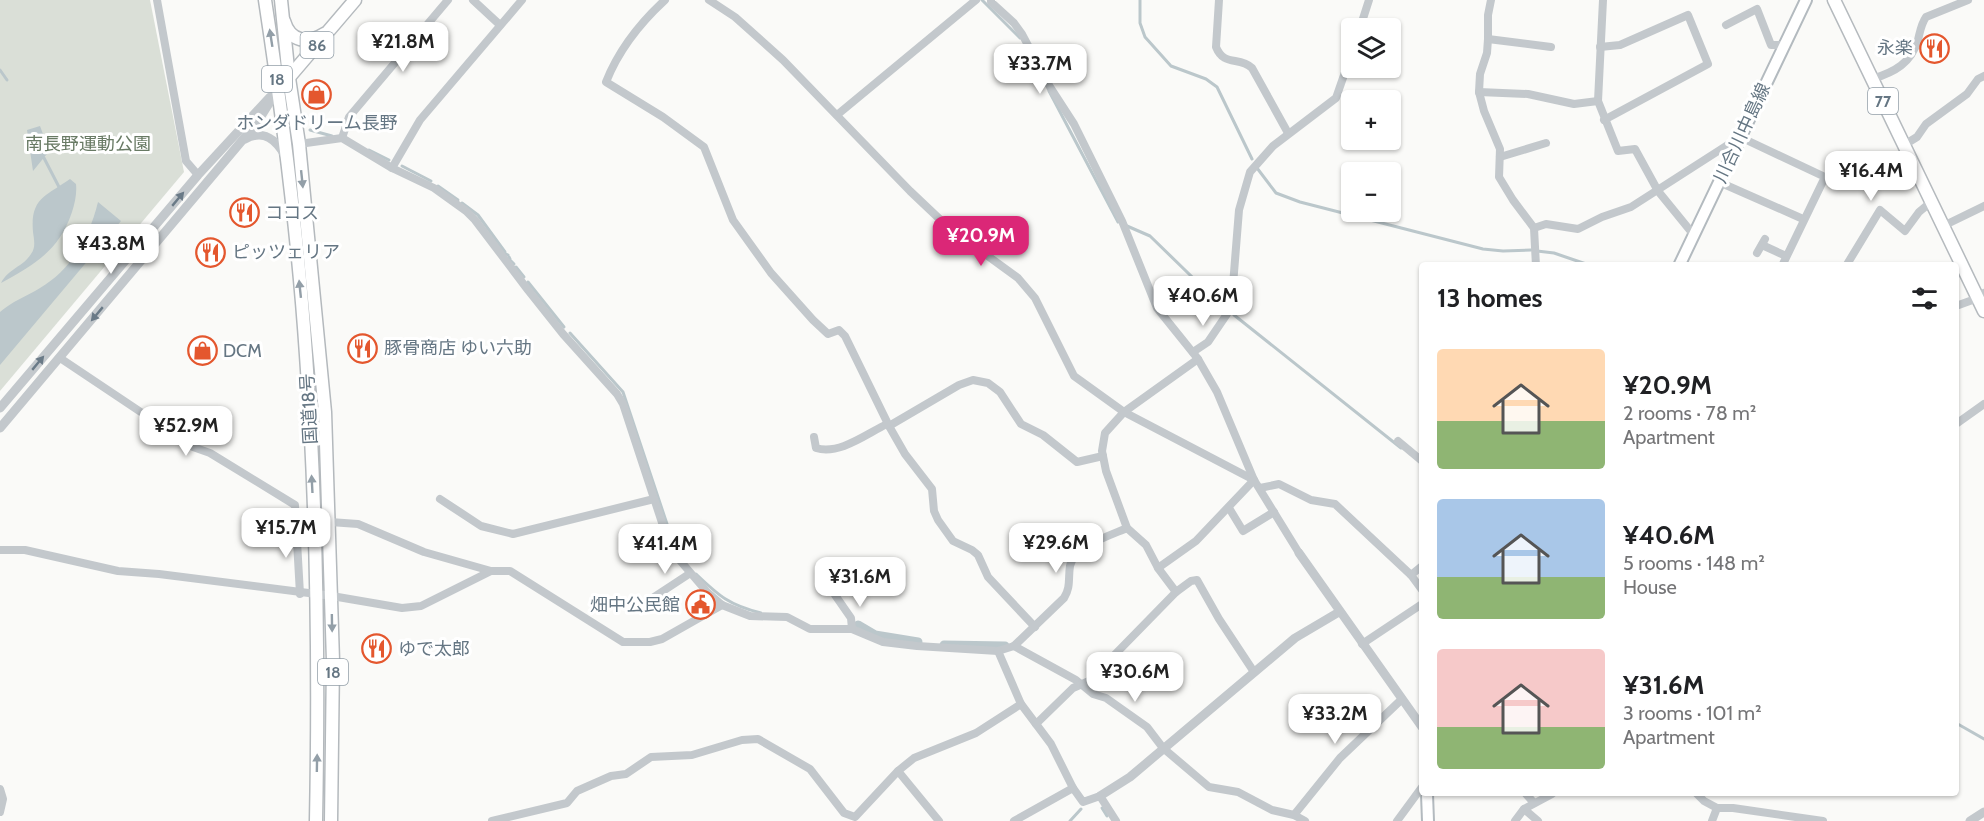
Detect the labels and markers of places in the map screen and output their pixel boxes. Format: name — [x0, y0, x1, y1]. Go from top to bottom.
pin: ¥21.8M — [354, 22, 452, 73]
restaurant icon: 永楽 — [1918, 32, 1950, 64]
place label: 永楽 — [1877, 37, 1913, 59]
pin: ¥33.7M — [991, 44, 1089, 95]
shop icon: ホンダドリーム長野 — [301, 78, 333, 110]
place label: ホンダドリーム長野 — [236, 112, 398, 134]
pin: ¥16.4M — [1822, 151, 1920, 202]
restaurant icon: ココス — [228, 197, 260, 229]
place label: ココス — [265, 202, 319, 224]
pin: ¥20.9M — [932, 216, 1030, 267]
pin: ¥43.8M — [62, 224, 160, 275]
restaurant icon: ピッツェリア — [195, 236, 227, 268]
place label: ピッツェリア — [232, 241, 340, 263]
pin: ¥40.6M — [1154, 276, 1252, 327]
restaurant icon: 豚骨商店 ゆい六助 — [347, 332, 379, 364]
shop icon: DCM — [186, 335, 218, 367]
place label: 豚骨商店 ゆい六助 — [384, 337, 532, 359]
place label: DCM — [223, 340, 262, 362]
pin: ¥52.9M — [137, 406, 235, 457]
pin: ¥15.7M — [237, 508, 335, 559]
pin: ¥29.6M — [1007, 523, 1105, 574]
pin: ¥41.4M — [616, 524, 714, 575]
pin: ¥31.6M — [811, 557, 909, 608]
public building icon: 畑中公民館 — [685, 589, 717, 621]
place label: 畑中公民館 — [590, 594, 680, 616]
restaurant icon: ゆで太郎 — [361, 633, 393, 665]
place label: ゆで太郎 — [398, 638, 470, 660]
pin: ¥30.6M — [1086, 652, 1184, 703]
pin: ¥33.2M — [1286, 694, 1384, 745]

